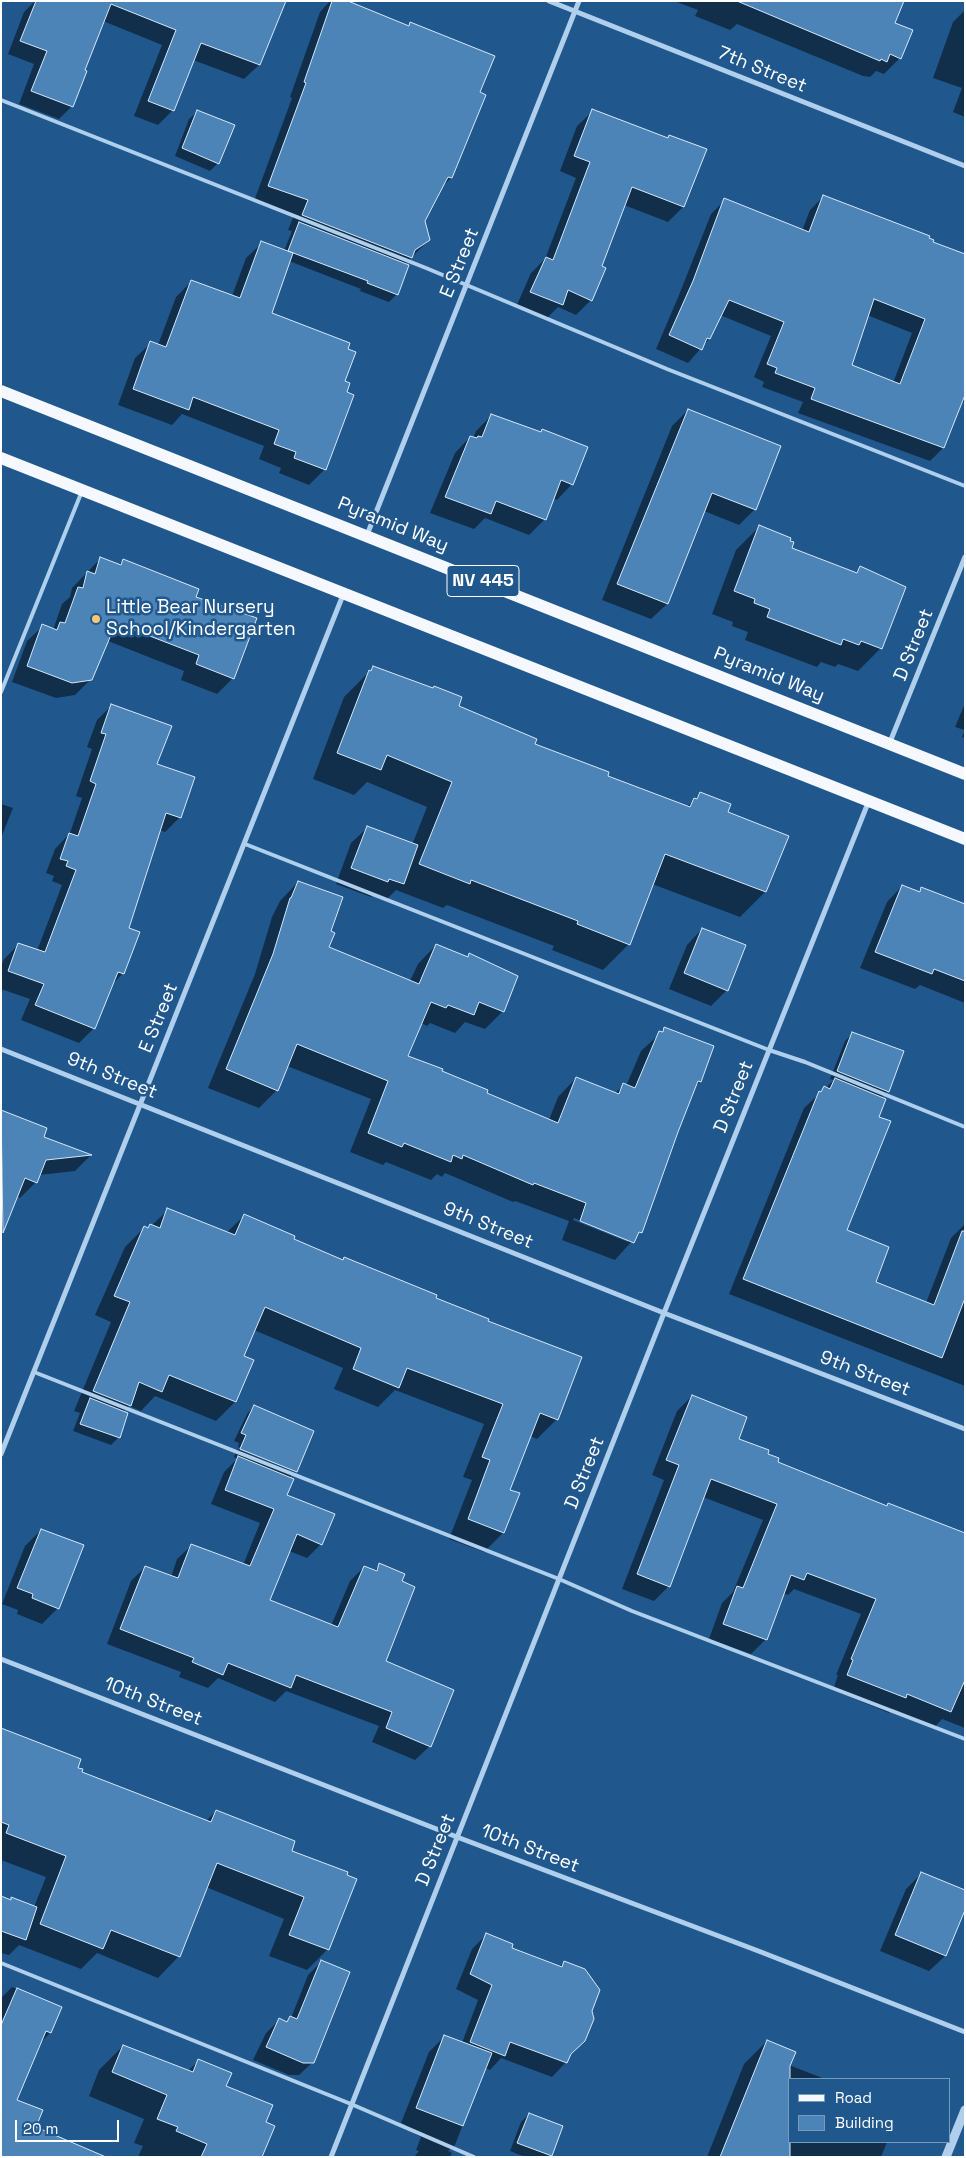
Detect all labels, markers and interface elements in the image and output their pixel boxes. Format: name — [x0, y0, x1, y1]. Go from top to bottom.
street label: 7th Street — [714, 42, 810, 98]
street label: E Street — [436, 225, 484, 301]
street label: Pyramid Way — [334, 492, 452, 558]
road number: NV 445 — [447, 566, 519, 596]
place label: Little Bear Nursery School/Kindergarten — [106, 597, 296, 641]
street label: D Street — [889, 606, 939, 684]
marker: Little Bear Nursery School/Kindergarten — [90, 613, 102, 625]
street label: Pyramid Way — [710, 642, 828, 708]
street label: E Street — [135, 980, 183, 1056]
street label: 9th Street — [64, 1048, 160, 1104]
street label: D Street — [709, 1058, 759, 1136]
street label: 9th Street — [440, 1198, 536, 1254]
street label: 9th Street — [817, 1346, 913, 1402]
street label: D Street — [560, 1434, 610, 1512]
street label: 10th Street — [101, 1673, 205, 1731]
street label: D Street — [411, 1811, 461, 1889]
street label: 10th Street — [478, 1820, 582, 1878]
legend — [788, 2078, 951, 2143]
text: Road — [835, 2088, 872, 2107]
scale bar — [18, 2110, 121, 2142]
text: Building — [835, 2113, 894, 2132]
text: 20 m — [23, 2119, 58, 2138]

